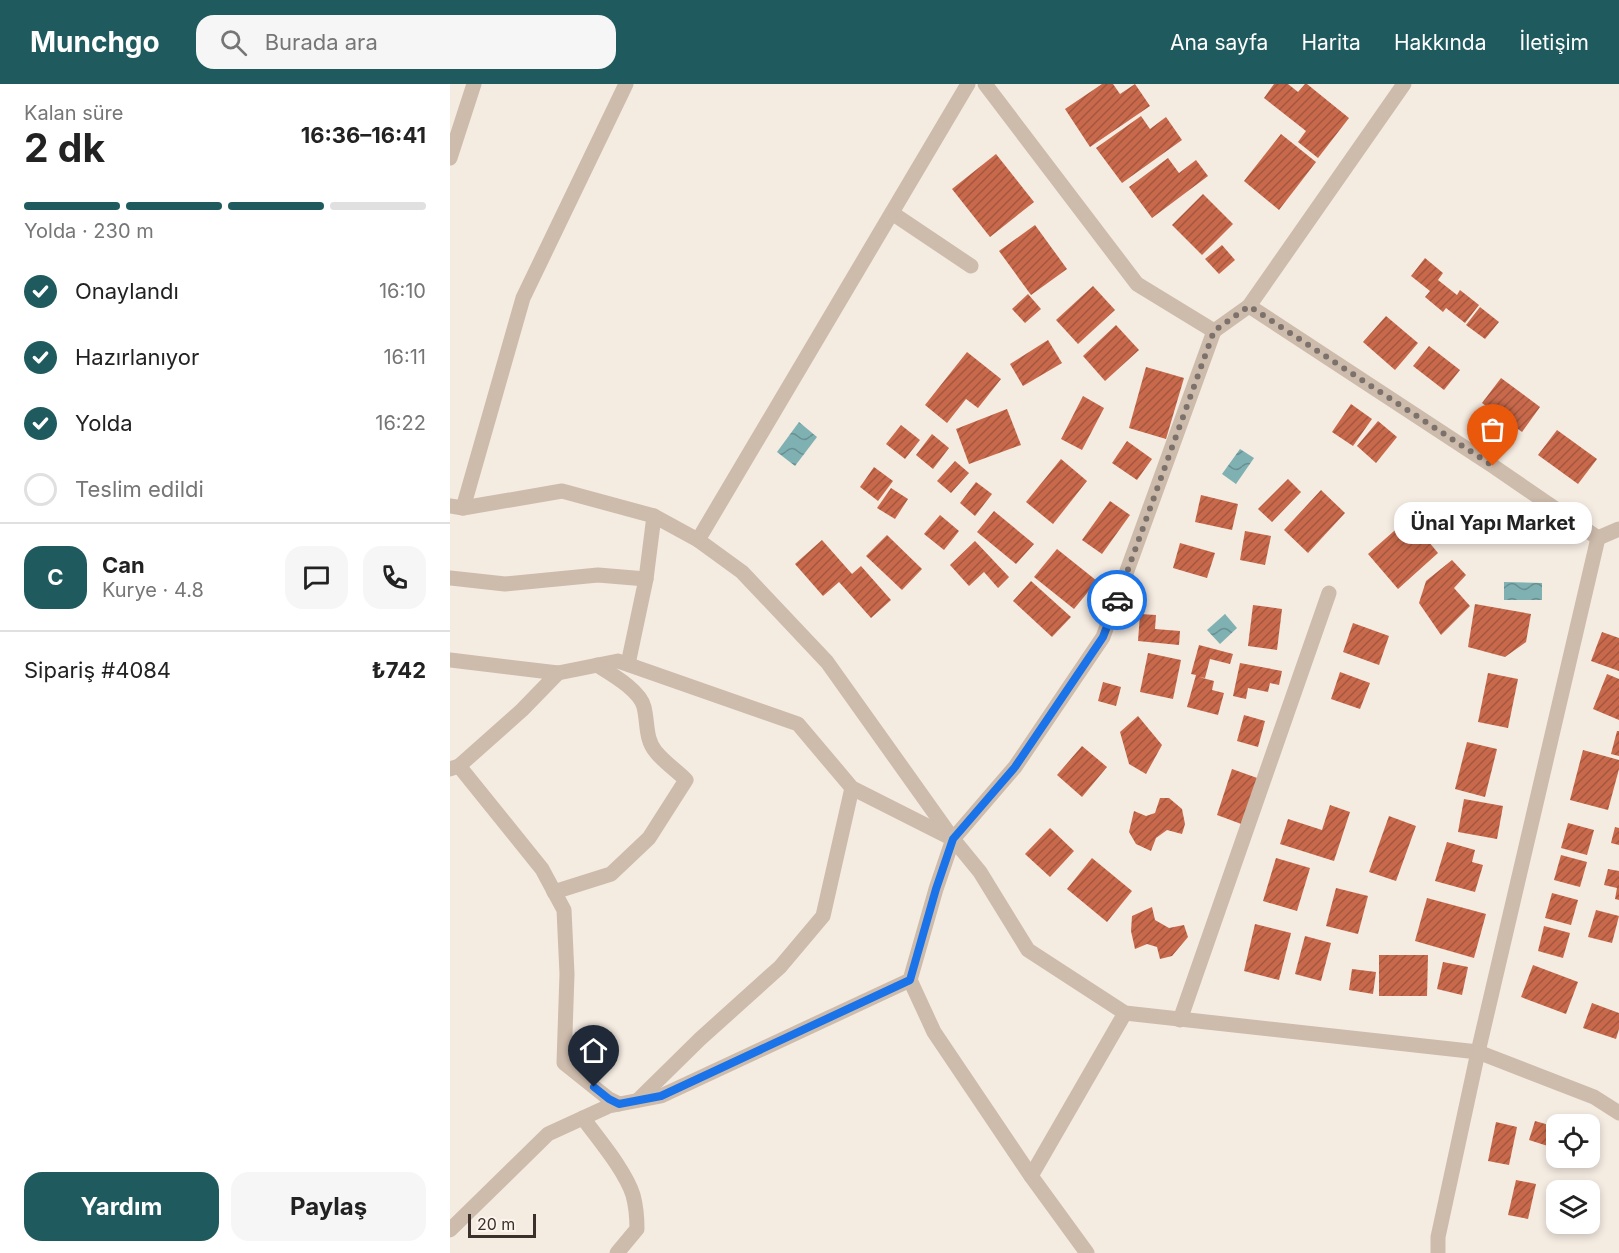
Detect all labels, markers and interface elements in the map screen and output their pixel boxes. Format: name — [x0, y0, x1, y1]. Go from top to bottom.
search box — [196, 15, 616, 69]
text: Munchgo — [30, 25, 160, 59]
icon: search — [217, 26, 250, 59]
text: Burada ara — [265, 29, 378, 55]
text: Ana sayfa — [1170, 30, 1268, 55]
text: Harita — [1301, 30, 1361, 55]
text: Hakkında — [1394, 30, 1487, 55]
text: İletişim — [1520, 30, 1589, 55]
text: Kalan süre — [24, 101, 123, 125]
text: 16:36–16:41 — [301, 122, 426, 148]
text: 2 dk — [24, 124, 105, 171]
text: Yolda · 230 m — [24, 219, 154, 243]
icon: check — [24, 275, 57, 308]
text: Onaylandı — [75, 278, 179, 304]
text: 16:10 — [379, 279, 426, 303]
icon: check — [24, 341, 57, 374]
text: Hazırlanıyor — [75, 344, 199, 370]
text: 16:11 — [383, 345, 426, 369]
pin — [1467, 404, 1518, 466]
icon: check — [24, 407, 57, 440]
text: Yolda — [75, 410, 133, 436]
text: 16:22 — [375, 411, 426, 435]
icon: bag — [1476, 413, 1509, 446]
text: Teslim edildi — [75, 476, 204, 502]
callout: Ünal Yapı Market — [1394, 502, 1592, 544]
text: Ünal Yapı Market — [1411, 511, 1575, 535]
button: chat — [285, 546, 348, 609]
button: phone — [363, 546, 426, 609]
text: Can — [102, 552, 145, 578]
text: C — [47, 564, 64, 590]
courier — [1087, 570, 1147, 630]
text: Kurye · 4.8 — [102, 578, 204, 602]
icon: car — [1101, 584, 1134, 617]
text: Sipariş #4084 — [24, 657, 171, 683]
text: ₺742 — [372, 657, 426, 683]
pin — [568, 1025, 619, 1087]
icon: home — [577, 1034, 610, 1067]
map controls — [1546, 1114, 1600, 1234]
button: locate — [1546, 1114, 1600, 1168]
button: Yardım — [24, 1172, 219, 1241]
button: Paylaş — [231, 1172, 426, 1241]
button: layers — [1546, 1180, 1600, 1234]
scale bar — [468, 1211, 536, 1238]
text: 20 m — [477, 1214, 515, 1234]

